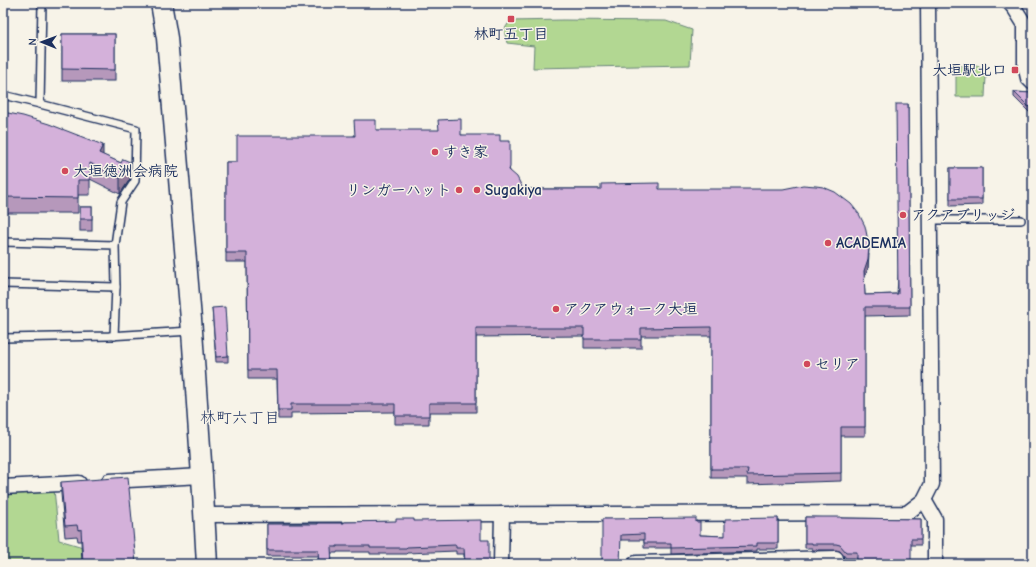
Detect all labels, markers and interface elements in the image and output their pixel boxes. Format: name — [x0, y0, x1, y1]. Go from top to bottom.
marker: 林町五丁目 — [506, 14, 516, 24]
north arrow — [22, 22, 62, 62]
place label: 林町五丁目 — [473, 25, 549, 43]
text: N — [26, 38, 39, 46]
place label: 大垣駅北口 — [932, 61, 1007, 79]
marker: 大垣駅北口 — [1010, 65, 1020, 75]
place label: すき家 — [443, 143, 488, 161]
marker: すき家 — [430, 147, 440, 157]
place label: 大垣徳洲会病院 — [73, 162, 178, 180]
marker: 大垣徳洲会病院 — [60, 166, 70, 176]
place label: リンガーハット — [346, 181, 451, 199]
place label: Sugakiya — [485, 181, 542, 199]
marker: リンガーハット — [454, 185, 464, 195]
marker: Sugakiya — [472, 185, 482, 195]
place label: アクアブリッジ — [911, 206, 1015, 224]
marker: アクアブリッジ — [898, 210, 908, 220]
place label: ACADEMIA — [836, 234, 907, 252]
marker: ACADEMIA — [823, 238, 833, 248]
place label: アクアウォーク大垣 — [564, 300, 698, 318]
marker: アクアウォーク大垣 — [551, 304, 561, 314]
place label: セリア — [815, 355, 860, 373]
marker: セリア — [802, 359, 812, 369]
district label: 林町六丁目 — [200, 409, 280, 427]

